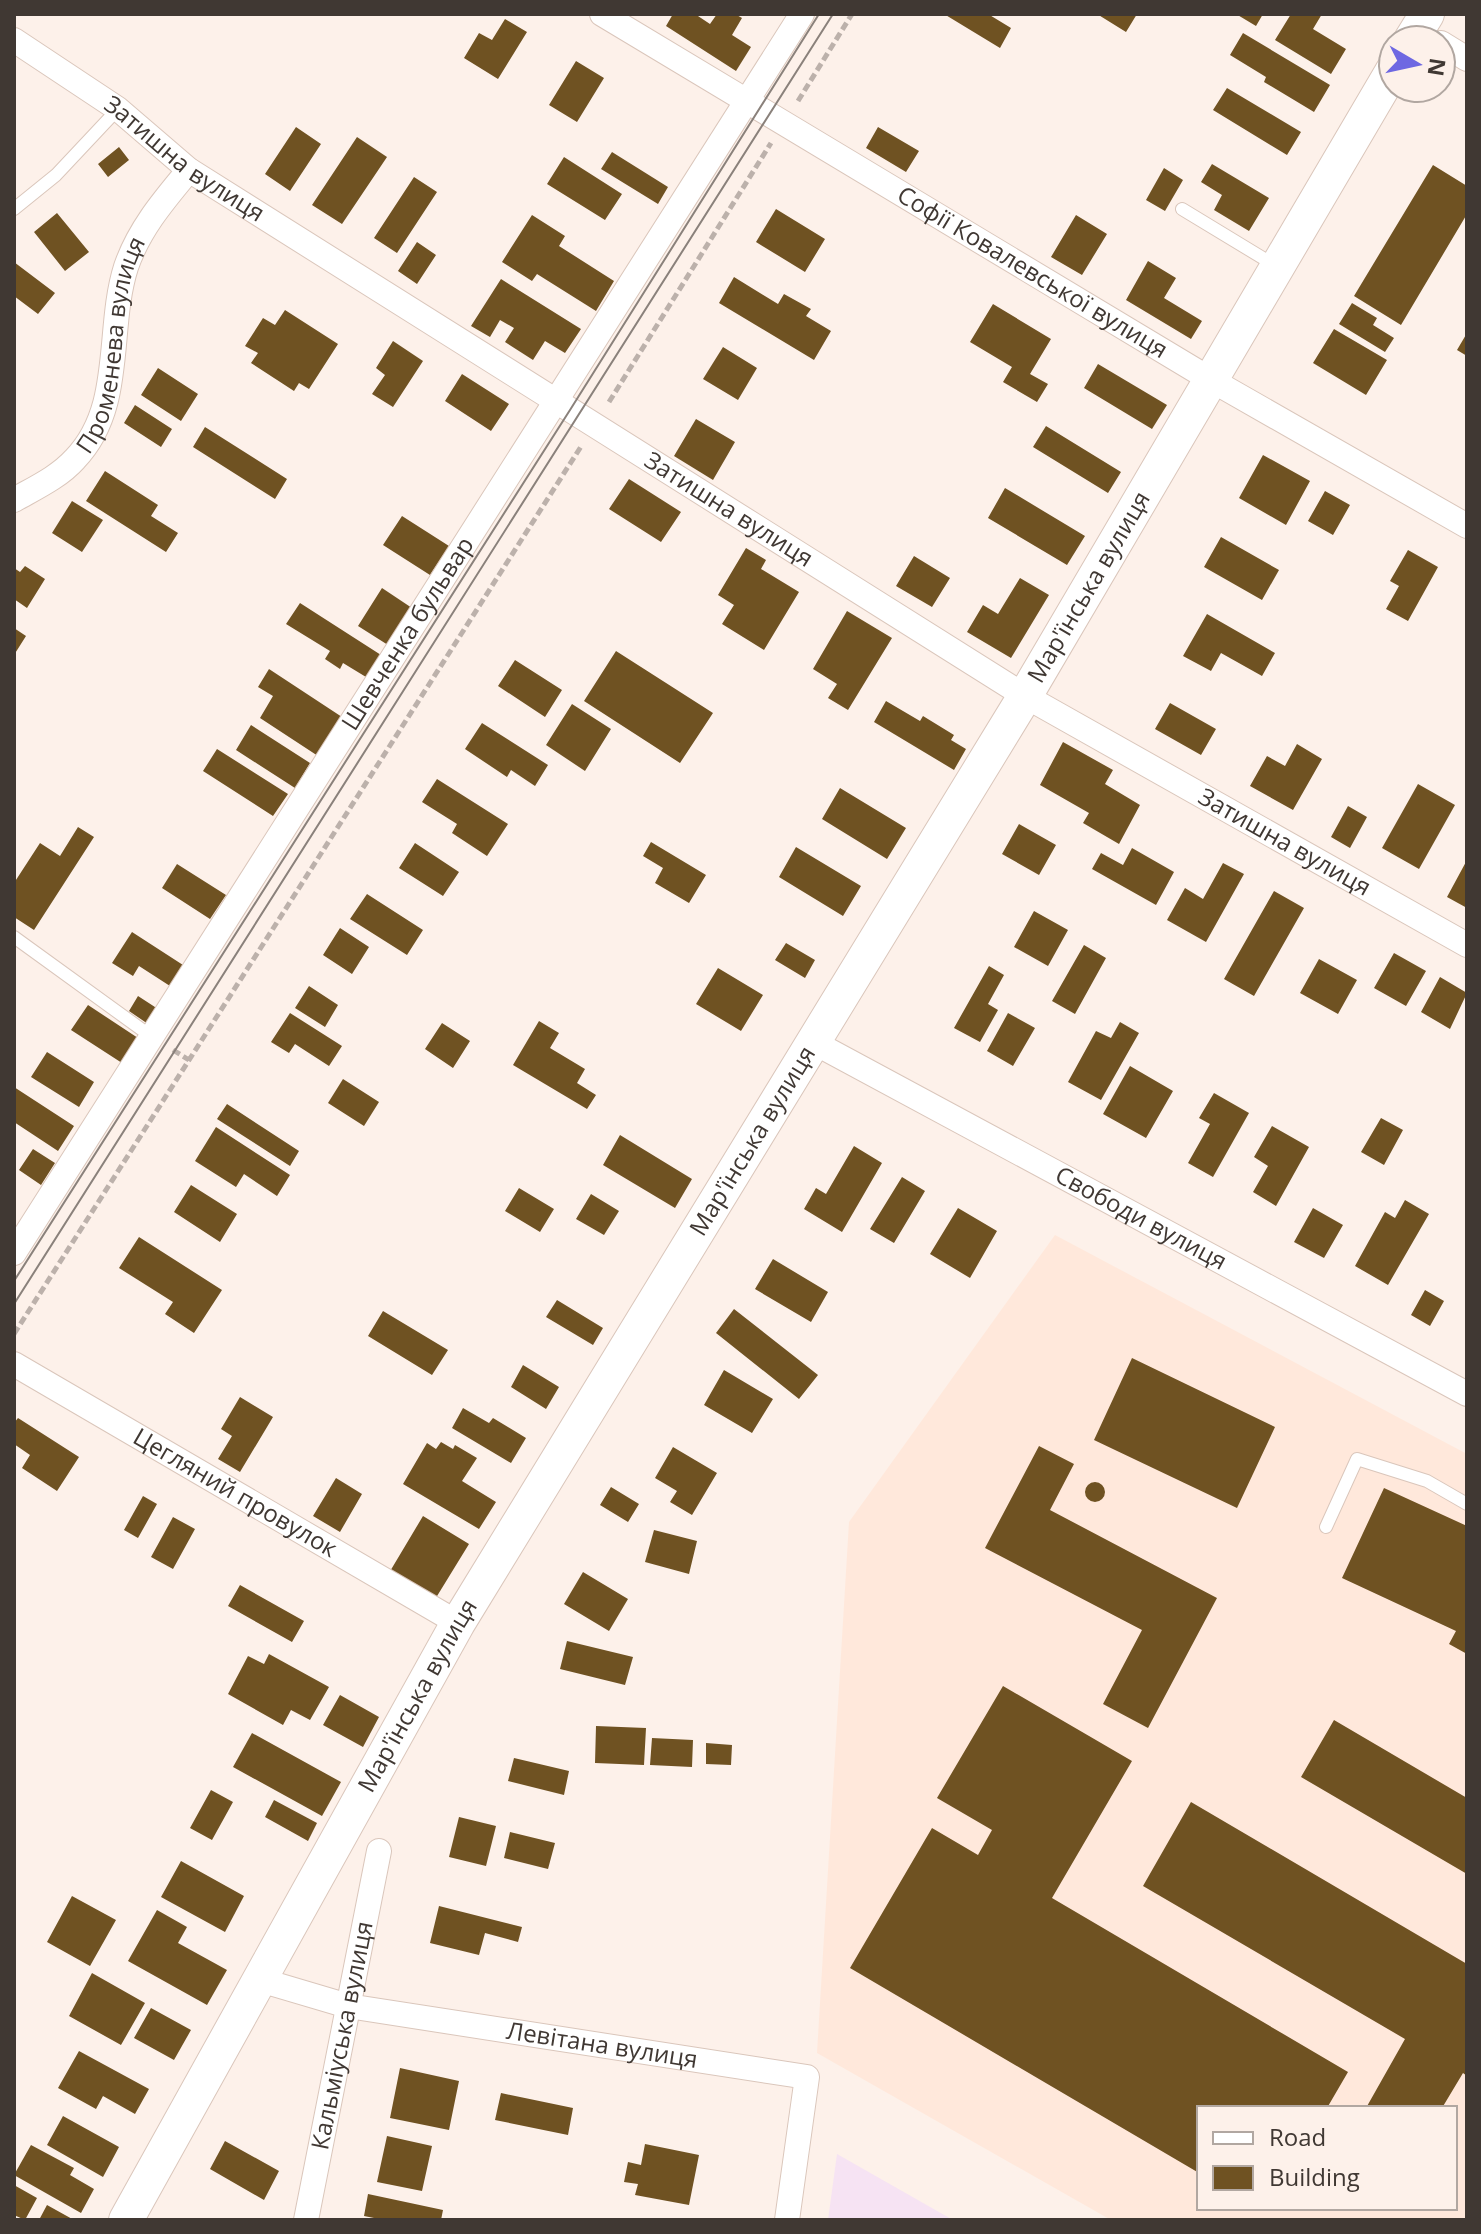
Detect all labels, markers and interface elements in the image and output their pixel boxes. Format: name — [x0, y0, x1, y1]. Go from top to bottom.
north arrow — [1377, 24, 1457, 104]
text: N — [1422, 56, 1454, 78]
street label: Затишна вулиця — [99, 87, 272, 229]
street label: Софії Ковалевської вулиця — [892, 177, 1175, 365]
street label: Променева вулиця — [67, 230, 152, 459]
street label: Затишна вулиця — [639, 443, 820, 574]
street label: Мар'їнська вулиця — [1018, 485, 1157, 688]
street label: Шевченка бульвар — [333, 530, 480, 736]
street label: Затишна вулиця — [1193, 779, 1378, 903]
street label: Мар'їнська вулиця — [681, 1039, 822, 1241]
street label: Свободи вулиця — [1050, 1157, 1233, 1277]
street label: Цегляний провулок — [128, 1419, 344, 1564]
street label: Мар'їнська вулиця — [349, 1592, 484, 1798]
street label: Кальміуська вулиця — [302, 1918, 380, 2152]
street label: Левітана вулиця — [505, 2013, 700, 2075]
legend — [1197, 2106, 1457, 2210]
text: Road — [1269, 2120, 1326, 2153]
text: Building — [1269, 2160, 1360, 2193]

